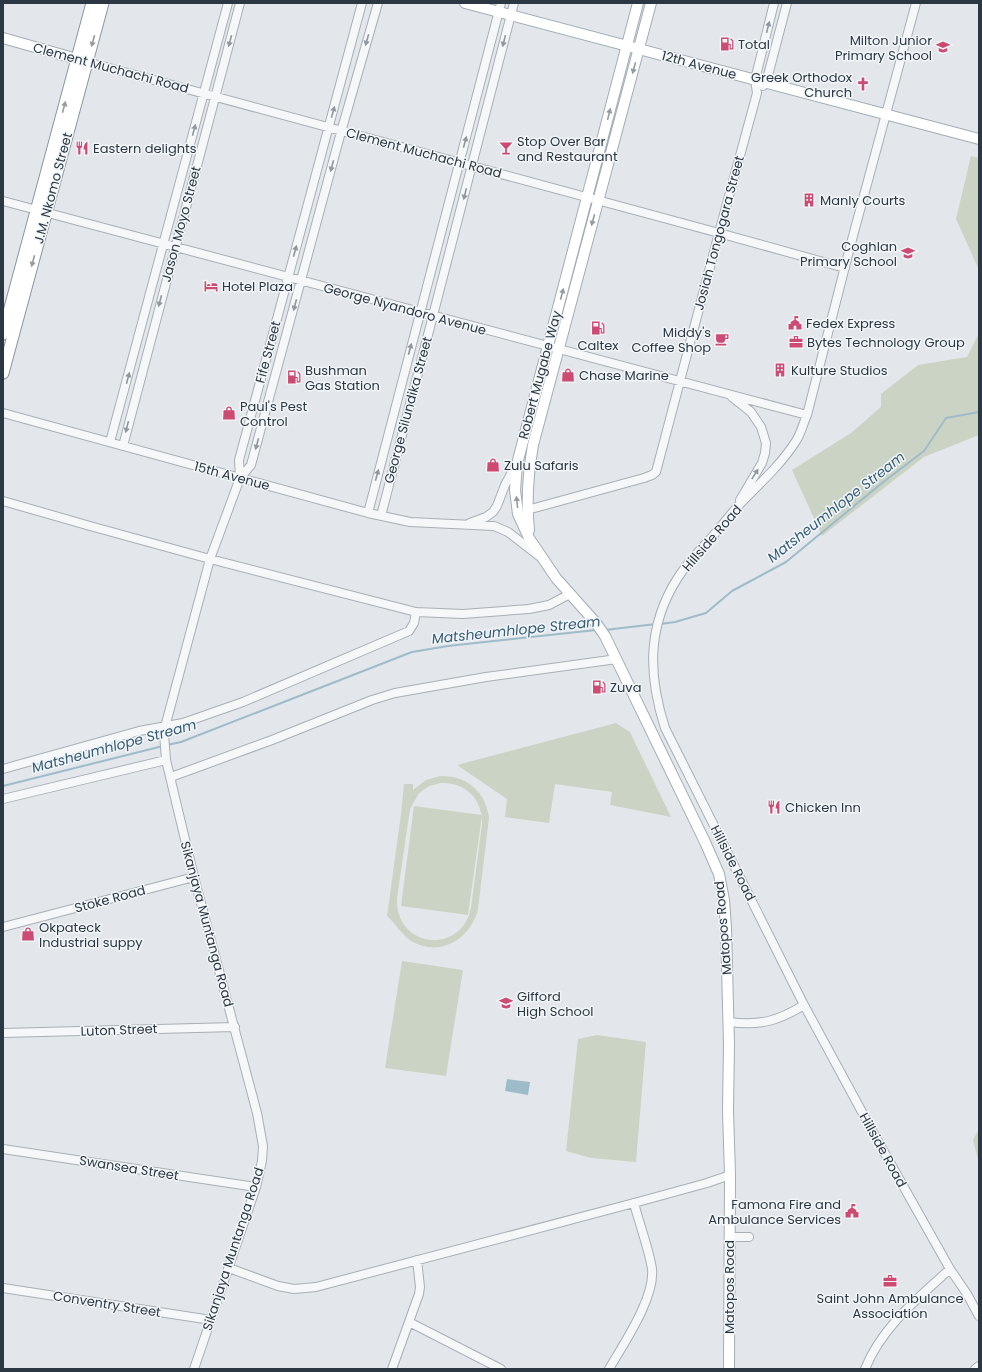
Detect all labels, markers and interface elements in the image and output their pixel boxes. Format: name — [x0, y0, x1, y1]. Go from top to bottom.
one-way arrow — [765, 21, 771, 33]
place label: Milton Junior Primary School — [835, 31, 932, 65]
one-way arrow — [364, 34, 370, 47]
one-way arrow — [90, 35, 96, 47]
one-way arrow — [227, 35, 233, 47]
one-way arrow — [501, 35, 507, 47]
place label: Total — [738, 35, 770, 54]
fuel station icon: Total — [719, 36, 735, 52]
street label: Clement Muchachi Road — [31, 38, 191, 98]
school or university icon: Milton Junior Primary School — [935, 39, 951, 55]
street label: 12th Avenue — [659, 46, 739, 84]
one-way arrow — [630, 61, 636, 74]
place label: Greek Orthodox Church — [751, 68, 853, 102]
church icon: Greek Orthodox Church — [855, 76, 871, 92]
one-way arrow — [61, 101, 67, 113]
one-way arrow — [330, 105, 336, 117]
one-way arrow — [606, 108, 612, 120]
street label: Clement Muchachi Road — [344, 123, 504, 183]
one-way arrow — [191, 124, 197, 136]
street label: J.M. Nkomo Street — [29, 130, 77, 246]
place label: Stop Over Bar and Restaurant — [517, 132, 618, 166]
one-way arrow — [462, 136, 468, 149]
place label: Eastern delights — [93, 139, 197, 158]
restaurant icon: Eastern delights — [74, 140, 90, 156]
bar icon: Stop Over Bar and Restaurant — [498, 140, 514, 156]
street label: Josiah Tongogara Street — [689, 153, 749, 312]
one-way arrow — [329, 160, 335, 172]
street label: Jason Moyo Street — [156, 164, 206, 284]
one-way arrow — [461, 187, 467, 200]
place label: Manly Courts — [820, 191, 906, 210]
building icon: Manly Courts — [801, 192, 817, 208]
one-way arrow — [590, 215, 596, 227]
place label: Coghlan Primary School — [800, 237, 897, 271]
one-way arrow — [292, 244, 298, 256]
school or university icon: Coghlan Primary School — [900, 245, 916, 261]
one-way arrow — [30, 254, 36, 267]
place label: Hotel Plaza — [222, 277, 293, 296]
hotel icon: Hotel Plaza — [203, 278, 219, 294]
street label: George Nyandoro Avenue — [322, 278, 488, 340]
one-way arrow — [559, 288, 565, 300]
one-way arrow — [157, 295, 163, 308]
one-way arrow — [291, 298, 297, 311]
street label: Robert Mugabe Way — [514, 308, 566, 441]
place label: Fedex Express — [806, 314, 896, 333]
public building icon: Fedex Express — [787, 315, 803, 331]
street label: Fife Street — [251, 319, 285, 385]
fuel station icon: Caltex — [590, 320, 606, 336]
place label: Middy's Coffee Shop — [631, 323, 711, 357]
cafe icon: Middy's Coffee Shop — [714, 331, 730, 347]
place label: Bytes Technology Group — [807, 333, 965, 352]
street label: George Silundika Street — [379, 334, 437, 486]
office icon: Bytes Technology Group — [788, 334, 804, 350]
place label: Caltex — [577, 336, 619, 355]
one-way arrow — [408, 343, 414, 356]
place label: Bushman Gas Station — [305, 361, 380, 395]
place label: Kulture Studios — [791, 361, 888, 380]
building icon: Kulture Studios — [772, 362, 788, 378]
place label: Chase Marine — [579, 366, 669, 385]
shop icon: Chase Marine — [560, 367, 576, 383]
fuel station icon: Bushman Gas Station — [286, 369, 302, 385]
one-way arrow — [125, 371, 131, 384]
place label: Paul's Pest Control — [240, 397, 308, 431]
shop icon: Paul's Pest Control — [221, 405, 237, 421]
one-way arrow — [124, 421, 130, 433]
one-way arrow — [254, 438, 260, 450]
water label: Matsheumhlope Stream — [763, 447, 909, 567]
place label: Zulu Safaris — [504, 456, 579, 475]
street label: 15th Avenue — [192, 457, 272, 495]
shop icon: Zulu Safaris — [485, 457, 501, 473]
one-way arrow — [375, 469, 381, 481]
one-way arrow — [751, 469, 759, 479]
one-way arrow — [513, 496, 520, 508]
street label: Hillside Road — [678, 501, 746, 575]
water label: Matsheumhlope Stream — [431, 611, 601, 649]
place label: Zuva — [610, 678, 641, 697]
fuel station icon: Zuva — [591, 679, 607, 695]
water label: Matsheumhlope Stream — [29, 714, 199, 778]
place label: Chicken Inn — [785, 798, 861, 817]
restaurant icon: Chicken Inn — [766, 799, 782, 815]
street label: Hillside Road — [706, 822, 760, 904]
street label: Sikanjaya Muntanga Road — [176, 839, 238, 1009]
street label: Stoke Road — [72, 880, 148, 918]
street label: Matopos Road — [709, 880, 737, 976]
place label: Okpateck Industrial suppy — [39, 918, 143, 952]
shop icon: Okpateck Industrial suppy — [20, 926, 36, 942]
place label: Gifford High School — [517, 987, 593, 1021]
school or university icon: Gifford High School — [498, 995, 514, 1011]
street label: Luton Street — [80, 1019, 158, 1041]
street label: Hillside Road — [855, 1109, 911, 1191]
street label: Swansea Street — [78, 1151, 180, 1185]
street label: Sikanjaya Muntanga Road — [198, 1165, 268, 1333]
place label: Famona Fire and Ambulance Services — [708, 1195, 841, 1229]
public building icon: Famona Fire and Ambulance Services — [844, 1203, 860, 1219]
street label: Matopos Road — [720, 1240, 739, 1334]
office icon: Saint John Ambulance Association — [882, 1273, 898, 1289]
street label: Conventry Street — [52, 1286, 162, 1322]
place label: Saint John Ambulance Association — [817, 1289, 963, 1323]

